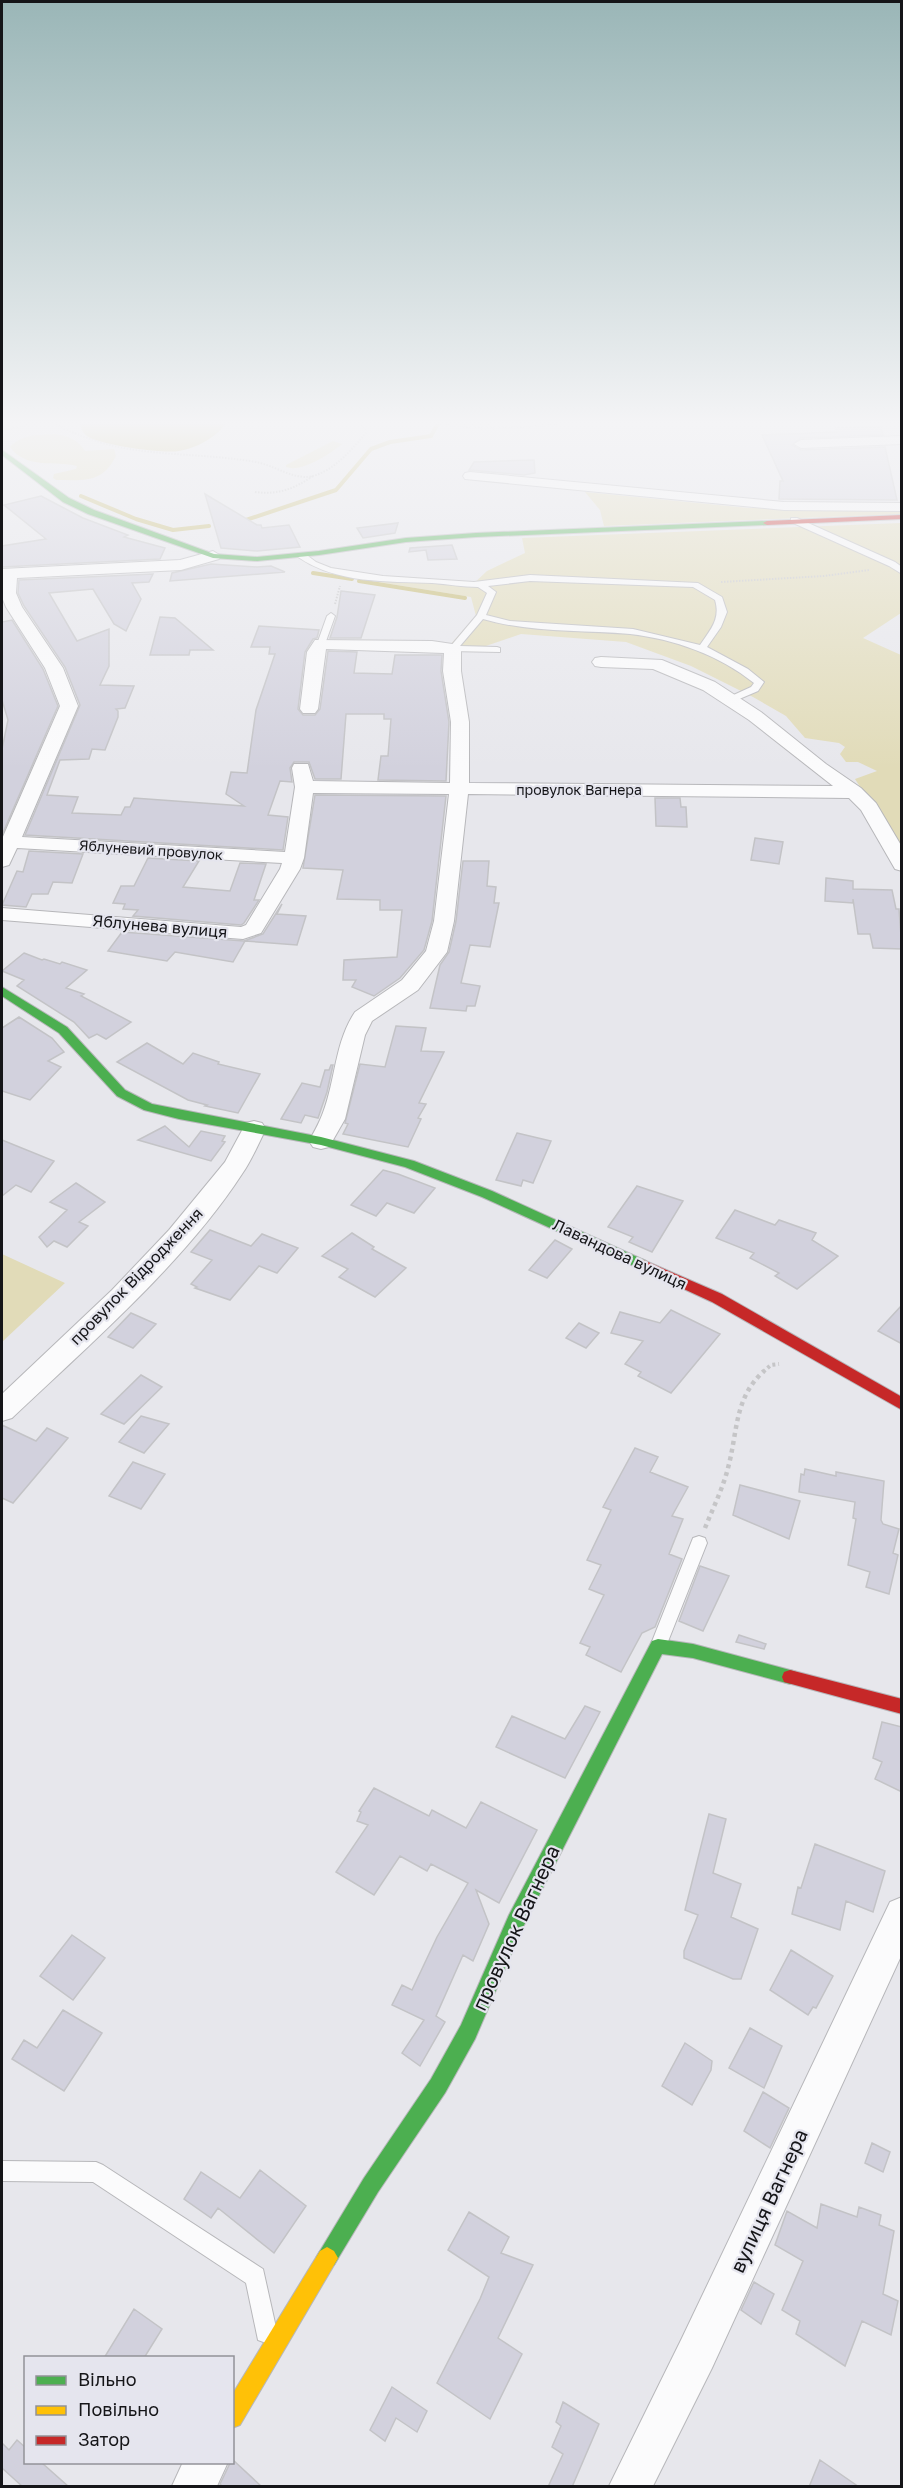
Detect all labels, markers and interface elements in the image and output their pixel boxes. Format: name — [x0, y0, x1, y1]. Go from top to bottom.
street label: провулок Вагнера — [516, 781, 642, 798]
street label: Яблуневий провулок — [79, 836, 224, 863]
street label: Яблунева вулиця — [92, 910, 228, 942]
street label: провулок Відродження — [65, 1203, 207, 1349]
street label: Лавандова вулиця — [550, 1214, 690, 1294]
street label: провулок Вагнера — [466, 1841, 564, 2014]
street label: вулиця Вагнера — [724, 2125, 812, 2276]
legend — [24, 2356, 234, 2464]
text: Вільно — [78, 2368, 137, 2390]
text: Повільно — [78, 2398, 159, 2420]
text: Затор — [78, 2428, 130, 2450]

